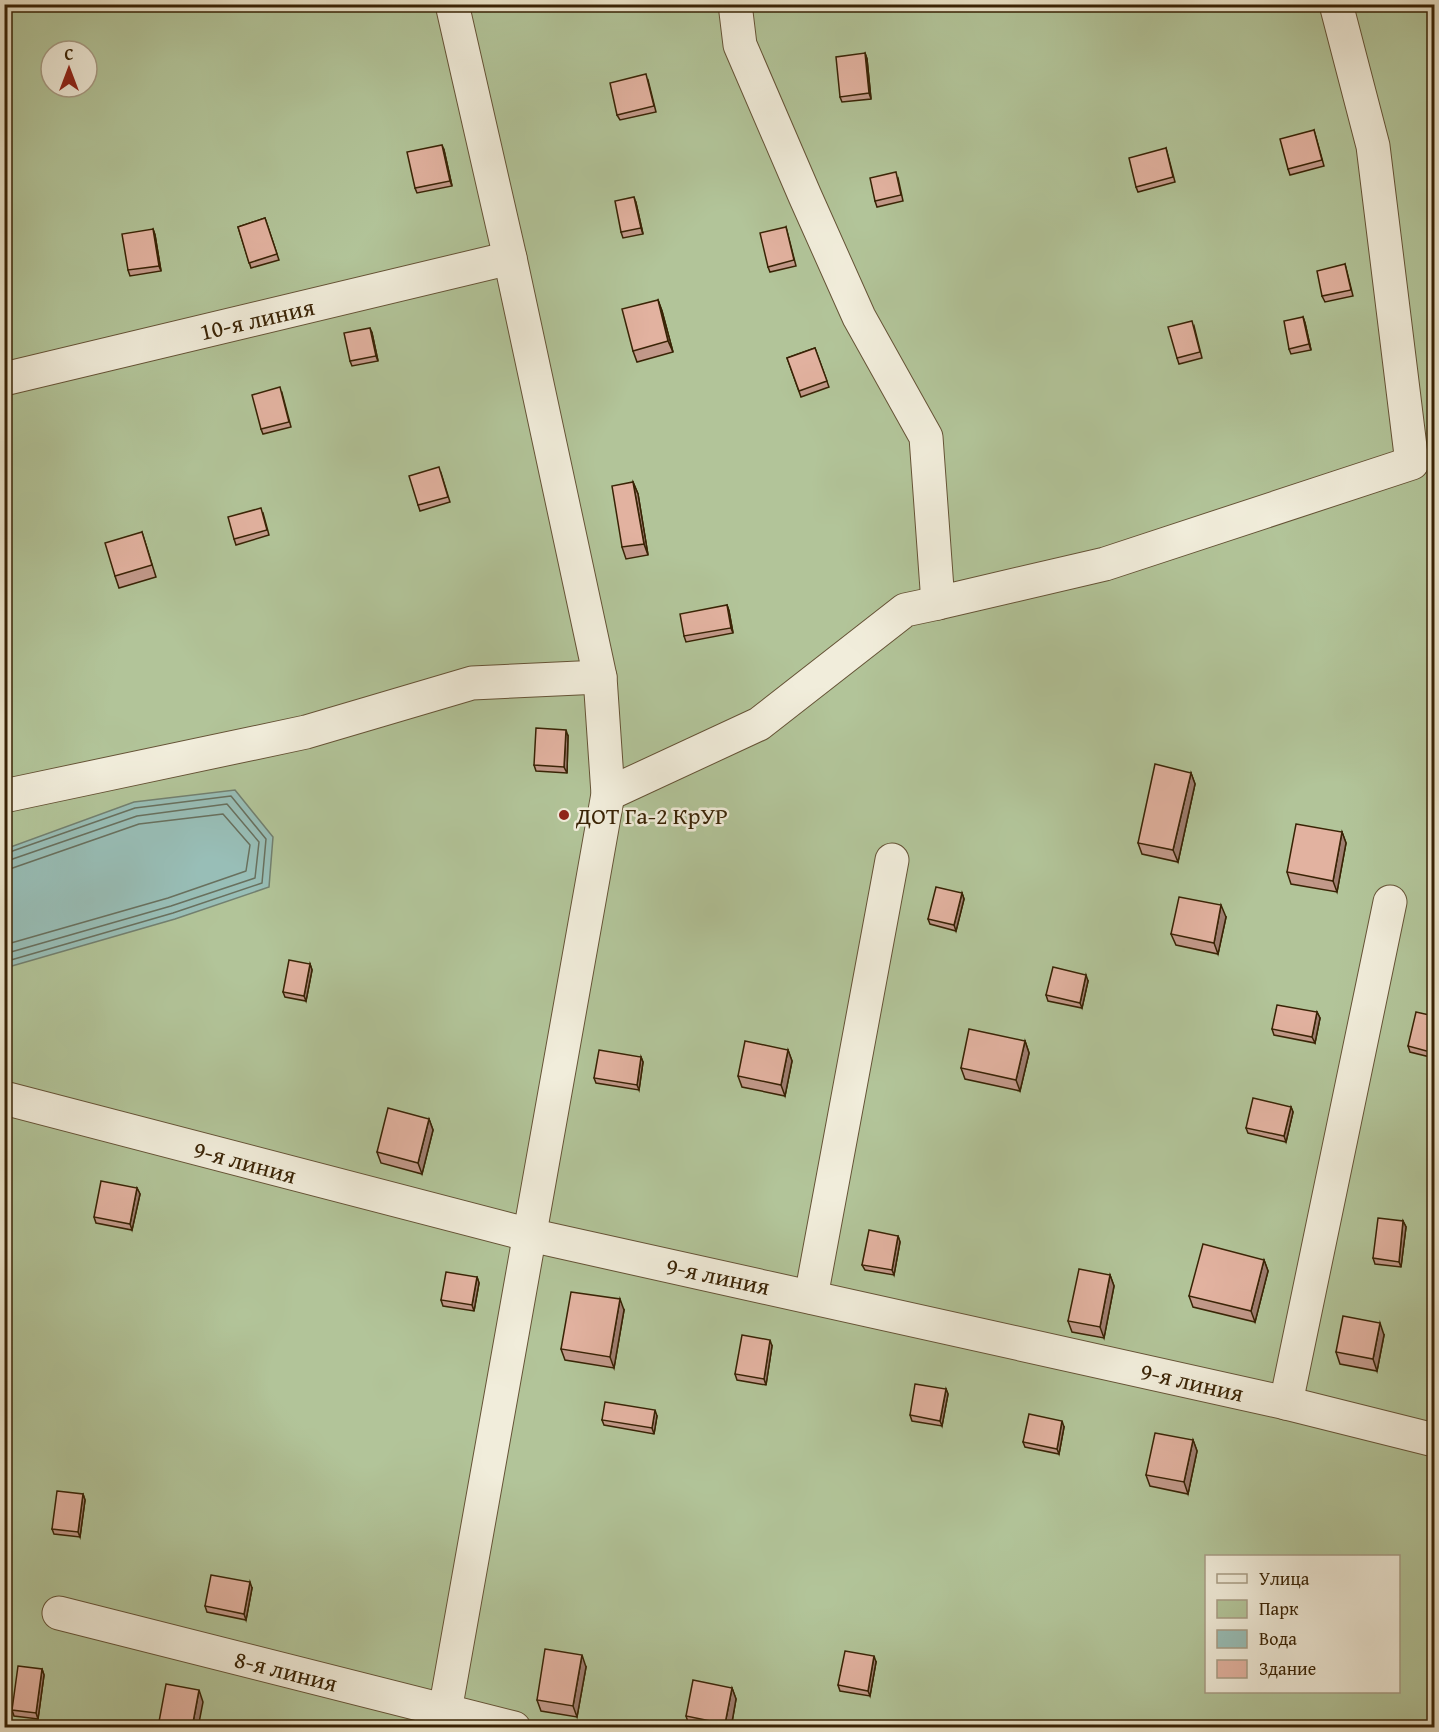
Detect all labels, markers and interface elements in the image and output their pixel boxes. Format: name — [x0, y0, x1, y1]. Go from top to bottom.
north arrow — [39, 39, 99, 99]
text: С — [64, 42, 74, 66]
street label: 10-я линия — [196, 289, 318, 349]
place label: ДОТ Га-2 КрУР — [575, 798, 728, 833]
marker: ДОТ Га-2 КрУР — [557, 808, 571, 822]
street label: 9-я линия — [190, 1132, 300, 1192]
street label: 9-я линия — [663, 1248, 773, 1304]
street label: 9-я линия — [1137, 1353, 1247, 1411]
legend — [1205, 1555, 1400, 1693]
text: Улица — [1259, 1565, 1310, 1592]
text: Парк — [1259, 1595, 1299, 1622]
text: Вода — [1259, 1625, 1297, 1652]
street label: 8-я линия — [231, 1641, 341, 1701]
text: Здание — [1259, 1655, 1316, 1682]

